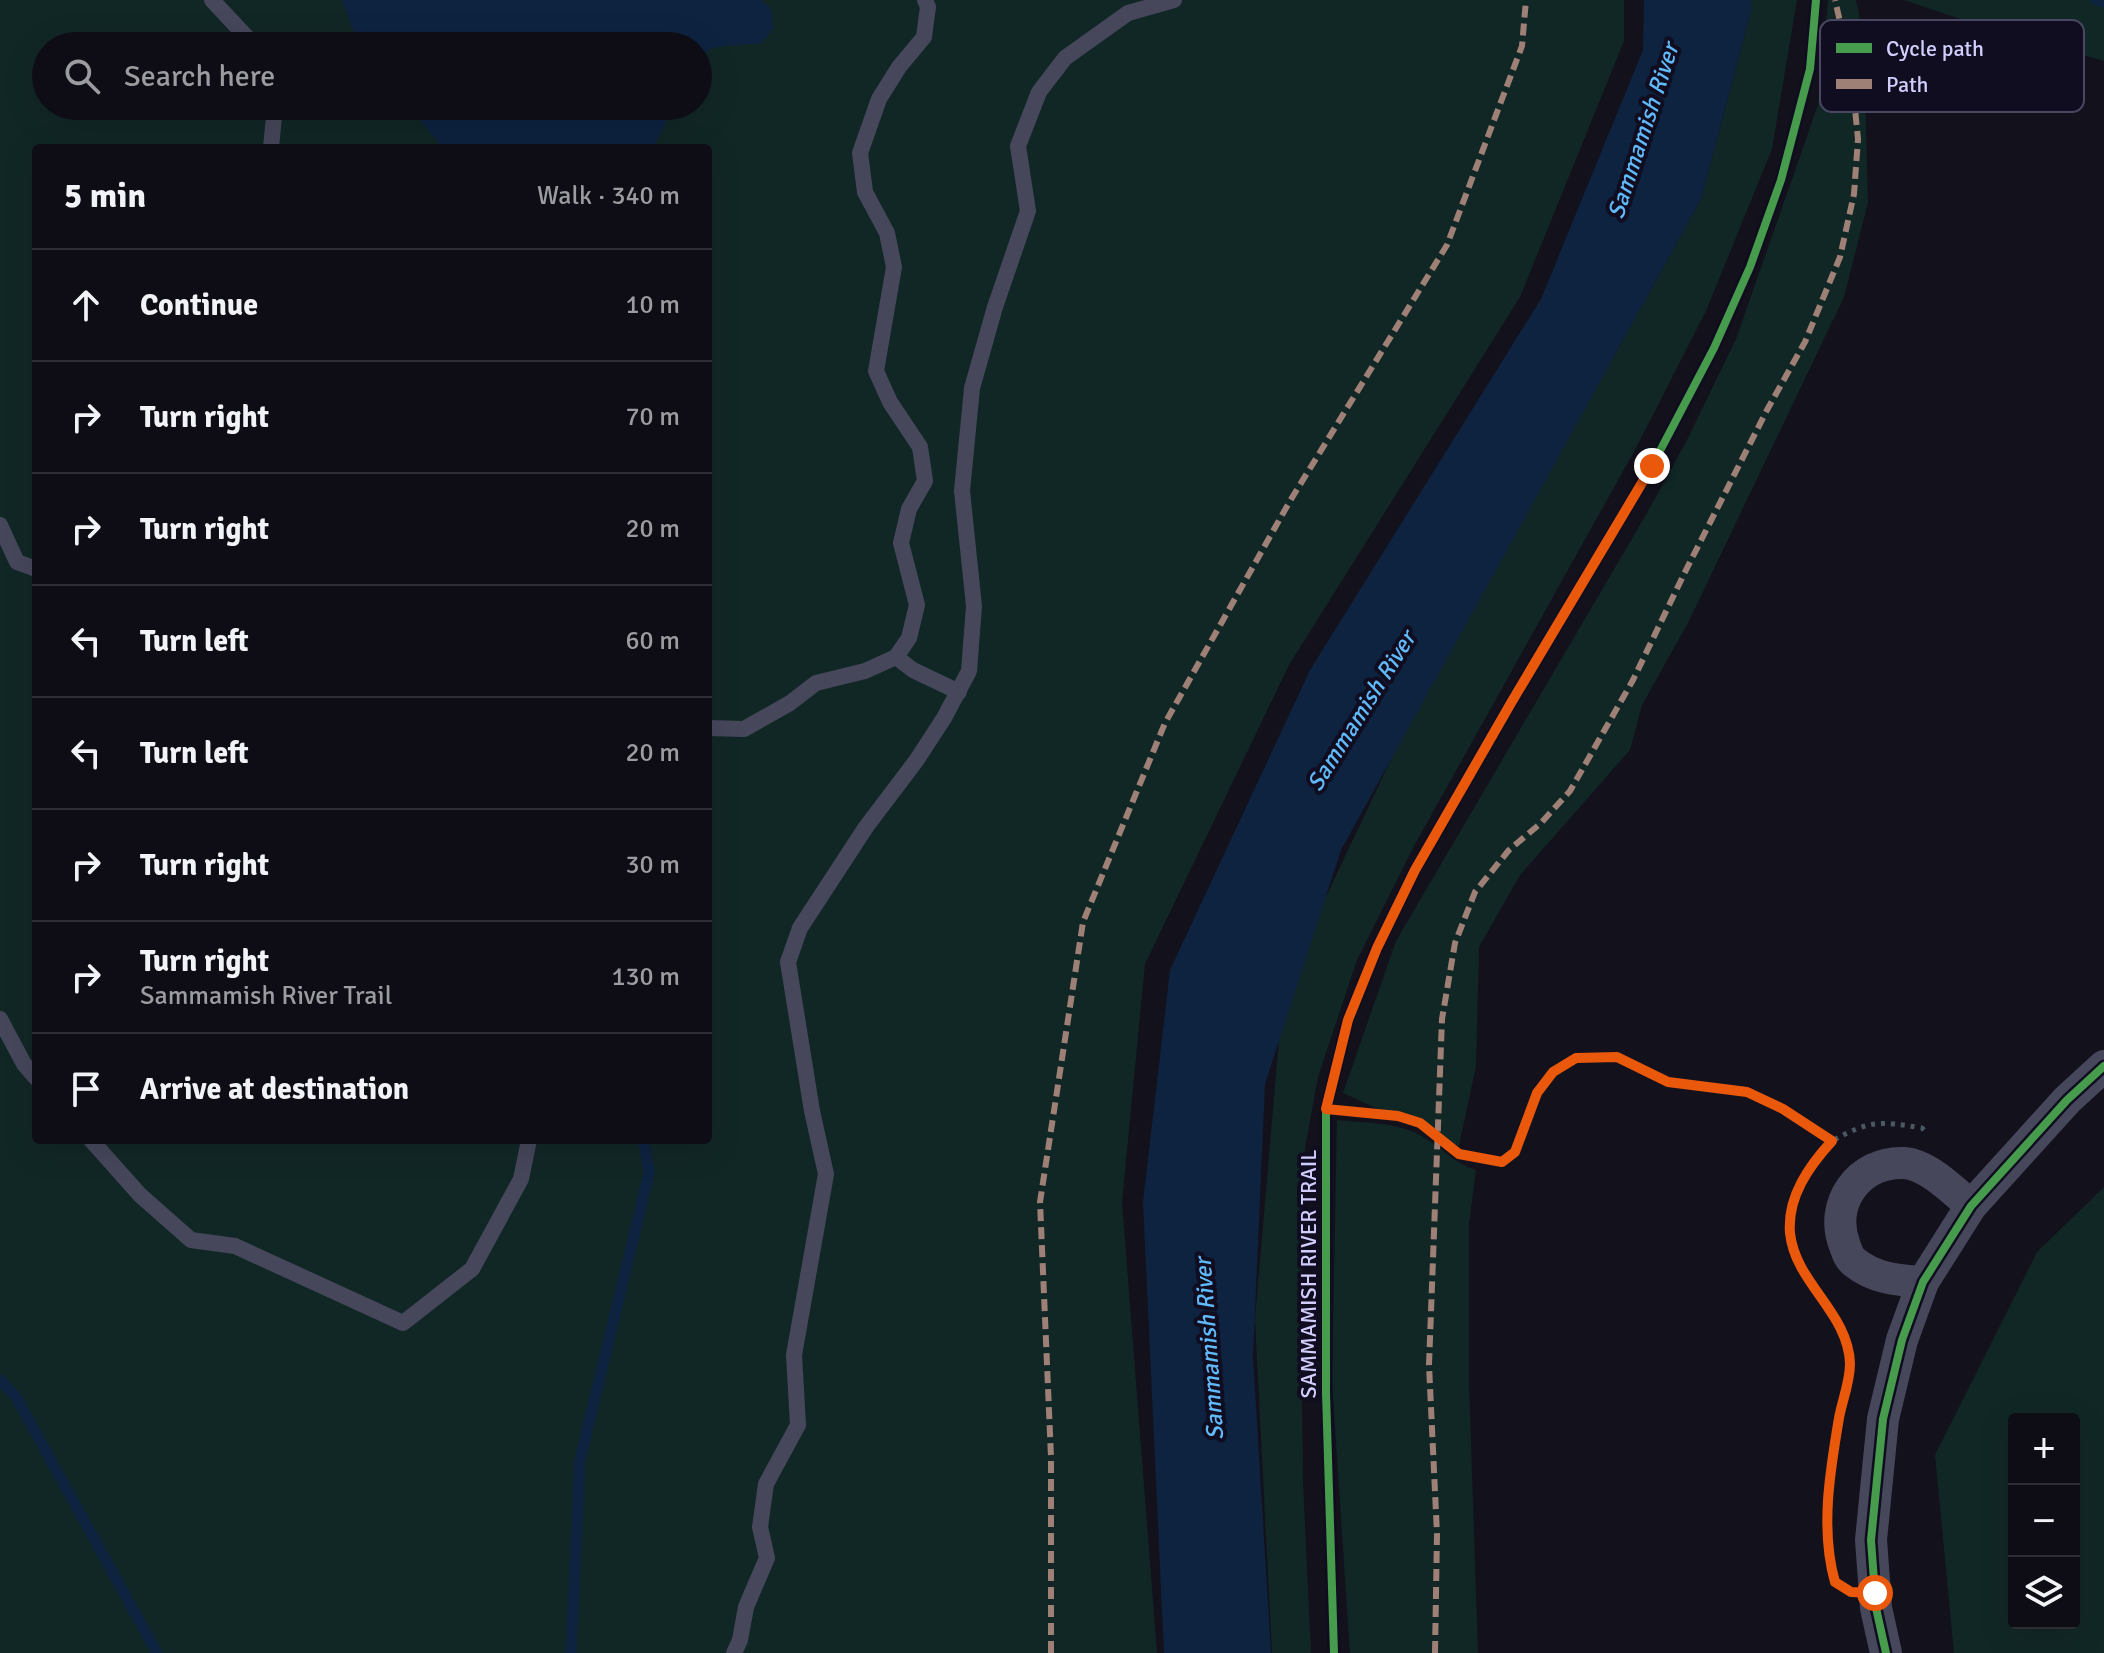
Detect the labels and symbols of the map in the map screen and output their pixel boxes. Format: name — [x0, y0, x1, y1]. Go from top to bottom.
legend — [1820, 20, 2084, 112]
text: Cycle path — [1886, 35, 1984, 62]
water label: Sammamish River — [1601, 37, 1686, 222]
text: Path — [1886, 71, 1929, 98]
route end — [1634, 448, 1670, 484]
water label: Sammamish River — [1300, 623, 1424, 796]
street label: SAMMAMISH RIVER TRAIL — [1295, 1150, 1322, 1398]
water label: Sammamish River — [1187, 1254, 1230, 1441]
route start — [1857, 1575, 1893, 1611]

